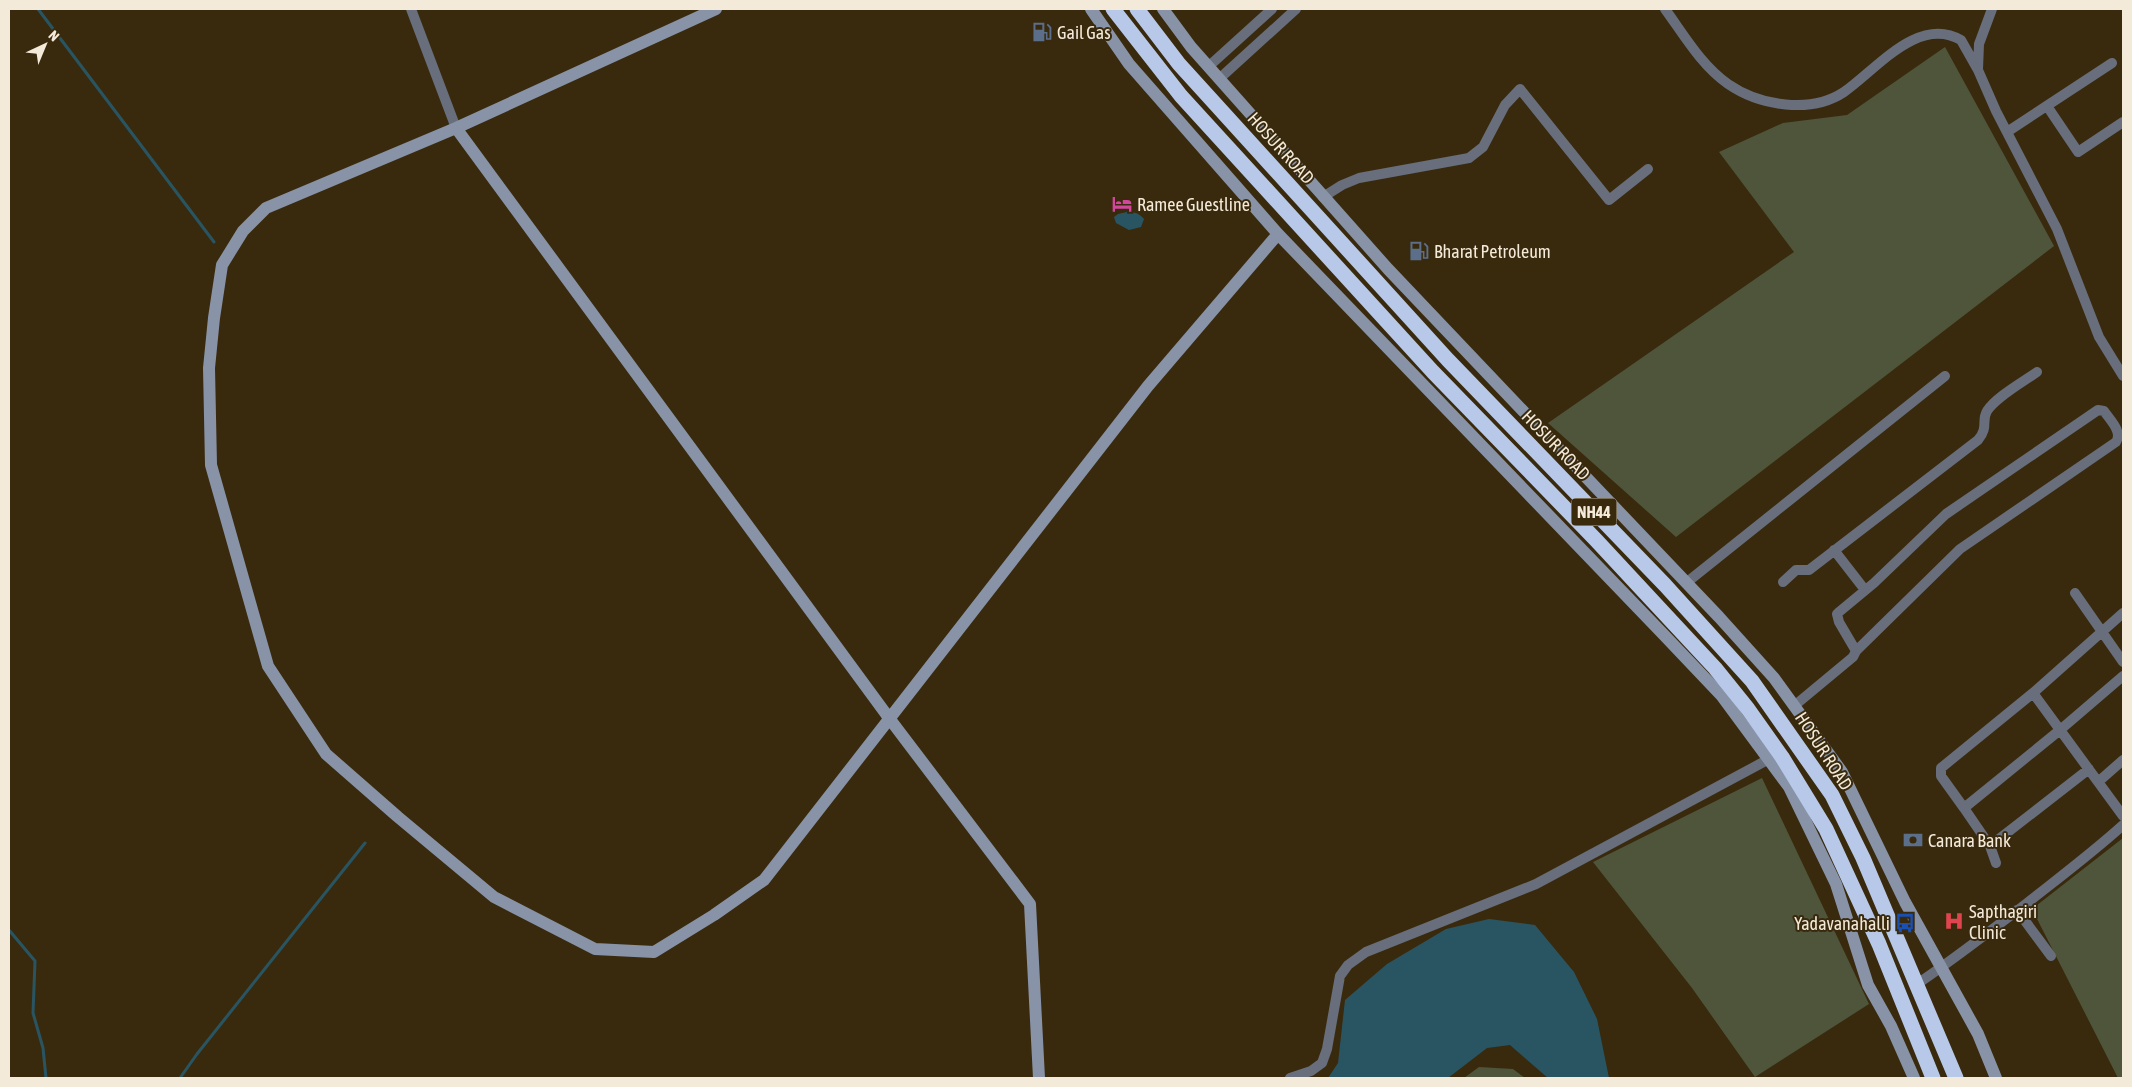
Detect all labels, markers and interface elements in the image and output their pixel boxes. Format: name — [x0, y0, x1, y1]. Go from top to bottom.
north arrow — [20, 20, 70, 70]
fuel station icon: Gail Gas — [1031, 21, 1053, 43]
place label: Gail Gas — [1057, 22, 1111, 43]
text: N — [46, 27, 63, 44]
street label: HOSUR ROAD — [1243, 108, 1319, 188]
hotel icon: Ramee Guestline — [1111, 193, 1133, 215]
place label: Ramee Guestline — [1137, 194, 1250, 215]
fuel station icon: Bharat Petroleum — [1408, 240, 1430, 262]
place label: Bharat Petroleum — [1434, 241, 1551, 262]
street label: HOSUR ROAD — [1518, 406, 1594, 484]
road number: NH44 — [1572, 498, 1616, 526]
street label: HOSUR ROAD — [1791, 708, 1857, 794]
bank icon: Canara Bank — [1902, 829, 1924, 851]
place label: Canara Bank — [1928, 830, 2011, 851]
place label: Sapthagiri Clinic — [1969, 901, 2037, 943]
hospital icon: Sapthagiri Clinic — [1943, 910, 1965, 932]
bus stop icon: Yadavanahalli — [1894, 912, 1916, 934]
place label: Yadavanahalli — [1794, 913, 1890, 934]

